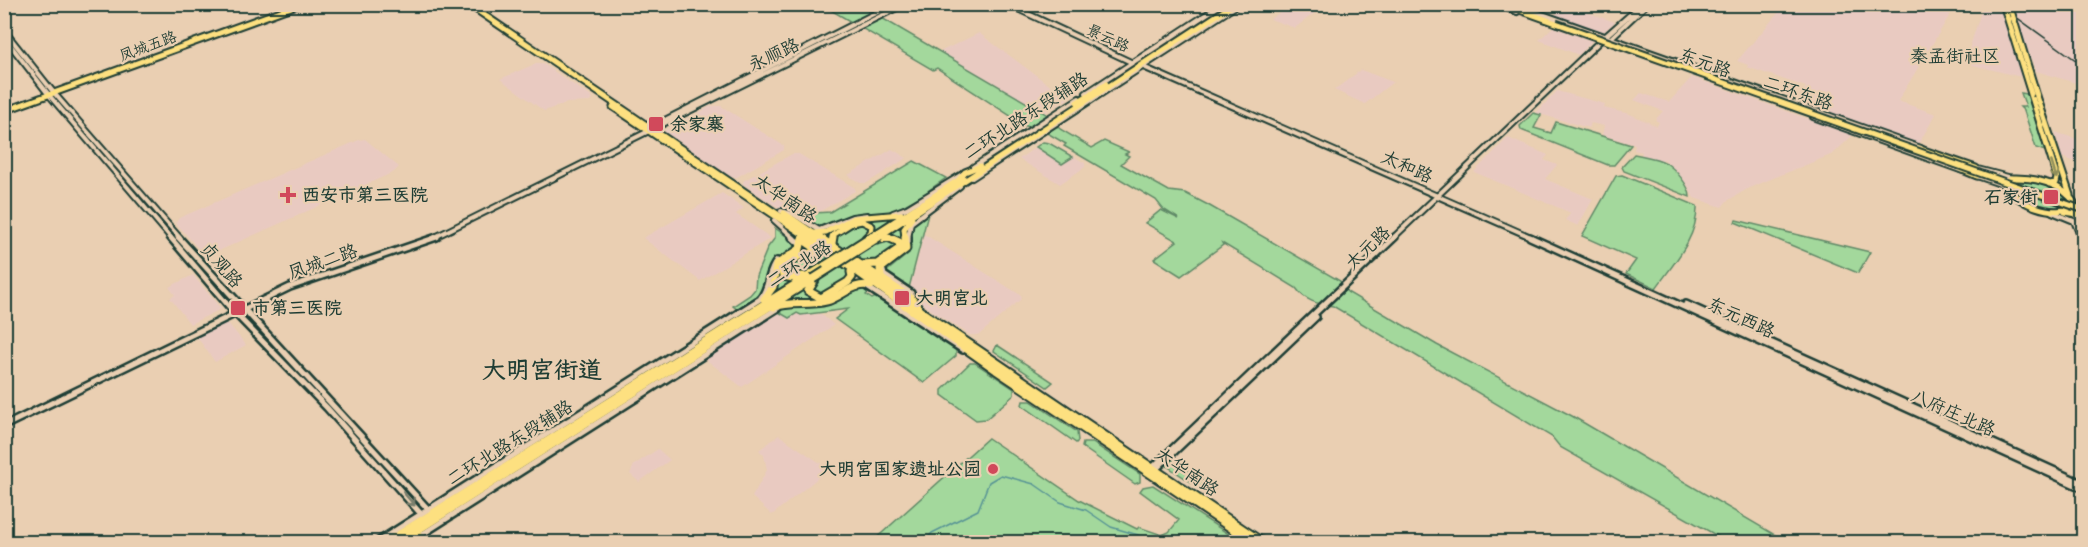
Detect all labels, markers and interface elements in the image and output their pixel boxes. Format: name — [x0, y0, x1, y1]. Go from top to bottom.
street label: 景云路 — [1084, 20, 1132, 56]
street label: 凤城五路 — [117, 27, 179, 65]
street label: 永顺路 — [745, 34, 803, 76]
street label: 东元路 — [1676, 44, 1734, 82]
district label: 秦孟街社区 — [1910, 46, 2000, 67]
street label: 二环北路东段辅路 — [960, 68, 1092, 164]
street label: 二环东路 — [1761, 71, 1835, 115]
place label: 余家寨 — [670, 114, 724, 135]
marker: 余家寨 — [647, 115, 665, 133]
street label: 太和路 — [1378, 146, 1436, 188]
one-way arrow — [2049, 160, 2060, 179]
street label: 太华南路 — [749, 170, 821, 228]
place label: 西安市第三医院 — [302, 185, 428, 206]
marker: 西安市第三医院 — [279, 186, 297, 204]
place label: 石家街 — [1984, 187, 2038, 208]
marker: 石家街 — [2042, 188, 2060, 206]
street label: 太元路 — [1341, 222, 1395, 274]
street label: 二环北路 — [763, 236, 835, 292]
street label: 贞观路 — [195, 238, 247, 292]
street label: 凤城二路 — [286, 240, 360, 284]
place label: 大明宫北 — [916, 288, 988, 309]
marker: 大明宫北 — [893, 289, 911, 307]
street label: 东元西路 — [1704, 293, 1778, 343]
place label: 市第三医院 — [252, 298, 342, 319]
marker: 市第三医院 — [229, 299, 247, 317]
district label: 大明宫街道 — [482, 356, 602, 384]
street label: 八府庄北路 — [1908, 385, 1998, 441]
street label: 二环北路东段辅路 — [443, 396, 577, 490]
street label: 太华南路 — [1151, 443, 1223, 501]
place label: 大明宫国家遗址公园 — [819, 459, 981, 480]
marker: 大明宫国家遗址公园 — [986, 462, 1000, 476]
one-way arrow — [402, 491, 415, 507]

